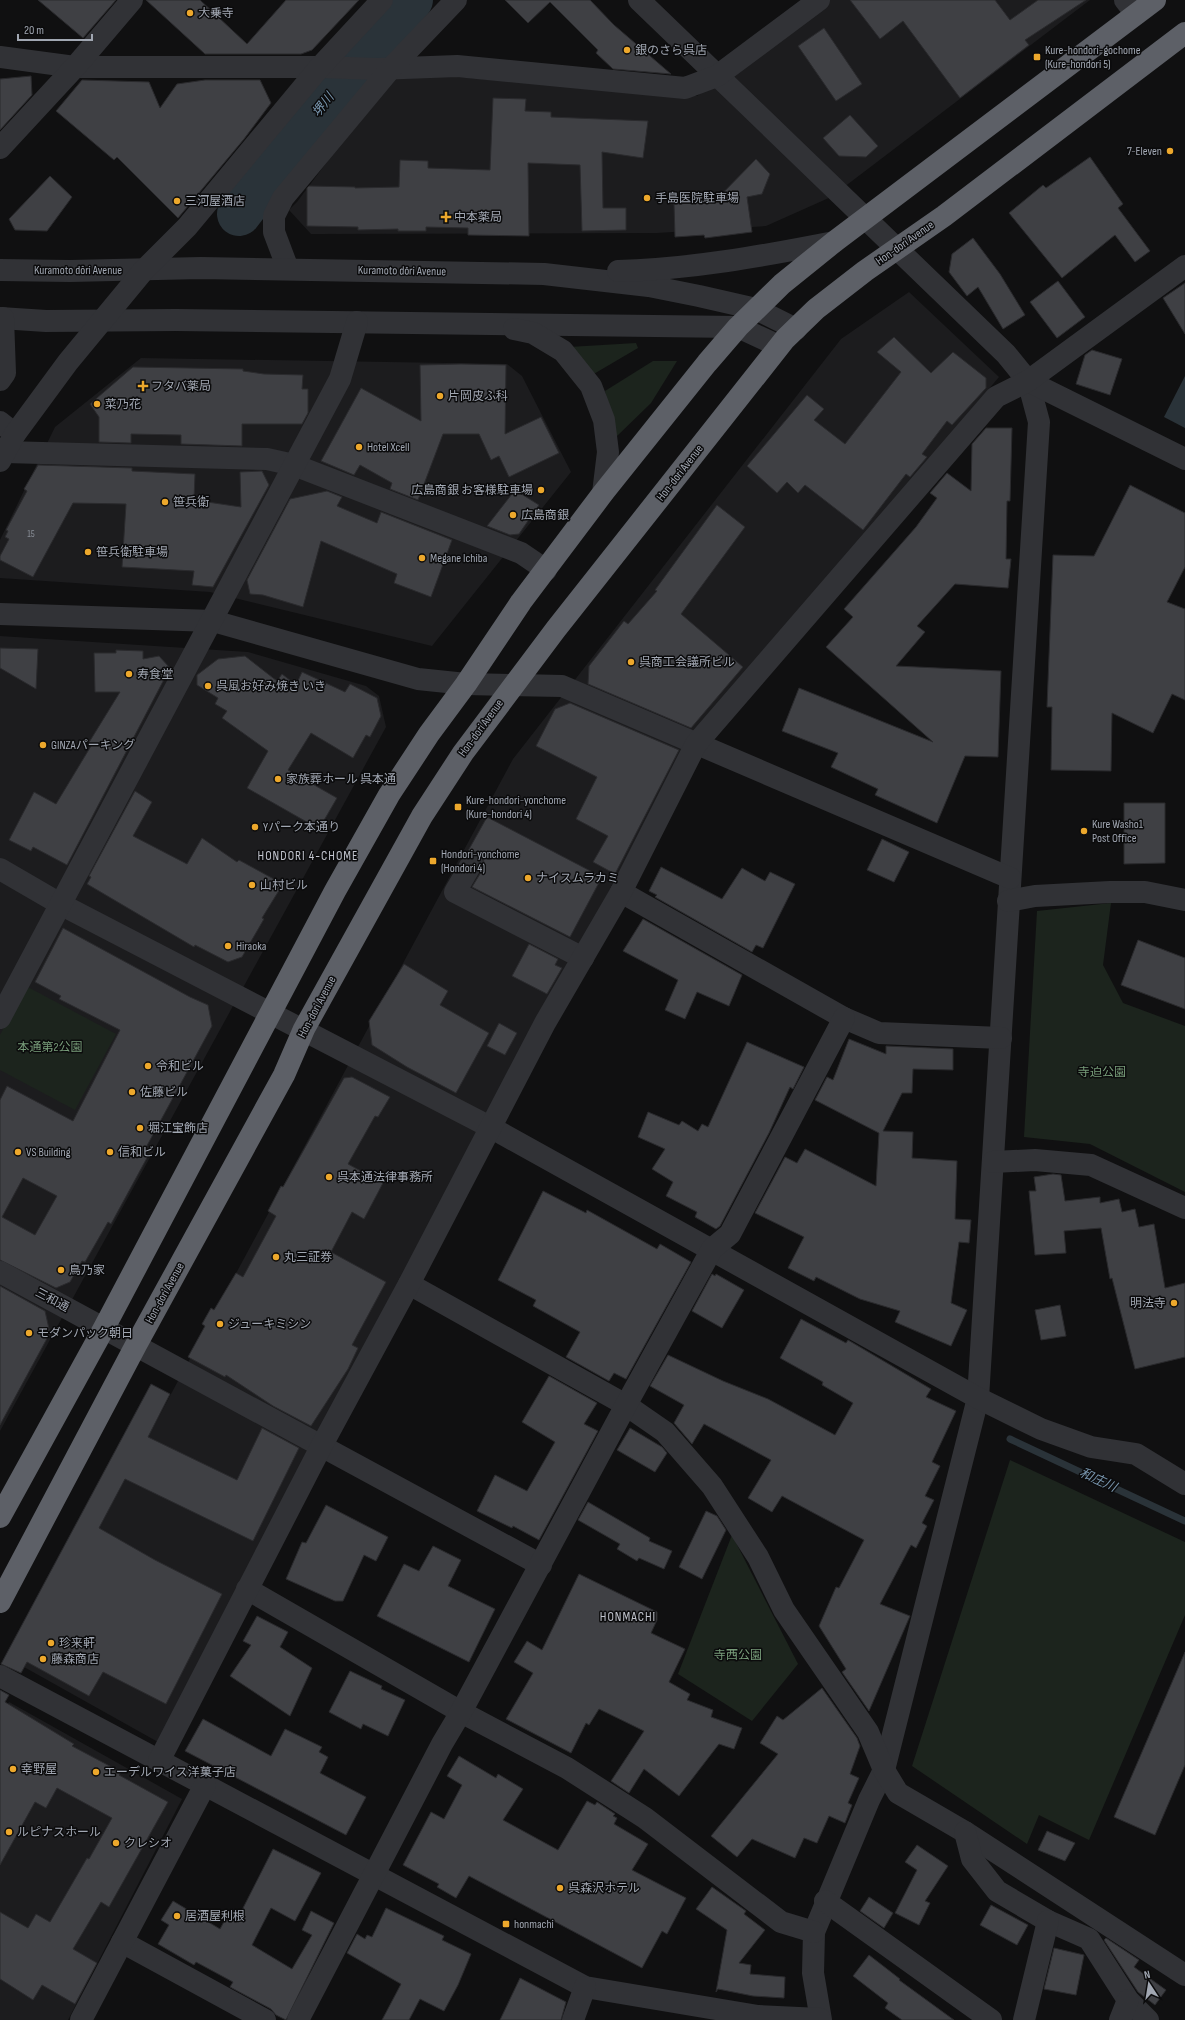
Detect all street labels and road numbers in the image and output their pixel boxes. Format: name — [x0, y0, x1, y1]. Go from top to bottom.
street label: Hon-dori Avenue — [873, 217, 937, 269]
street label: Kuramoto dōri Avenue — [34, 263, 122, 278]
street label: Kuramoto dōri Avenue — [358, 263, 446, 279]
street label: Hon-dori Avenue — [653, 442, 707, 504]
street label: Hon-dori Avenue — [455, 696, 507, 760]
street label: Hon-dori Avenue — [295, 974, 340, 1040]
street label: Hon-dori Avenue — [142, 1260, 188, 1326]
street label: 三和通 — [33, 1285, 71, 1315]

